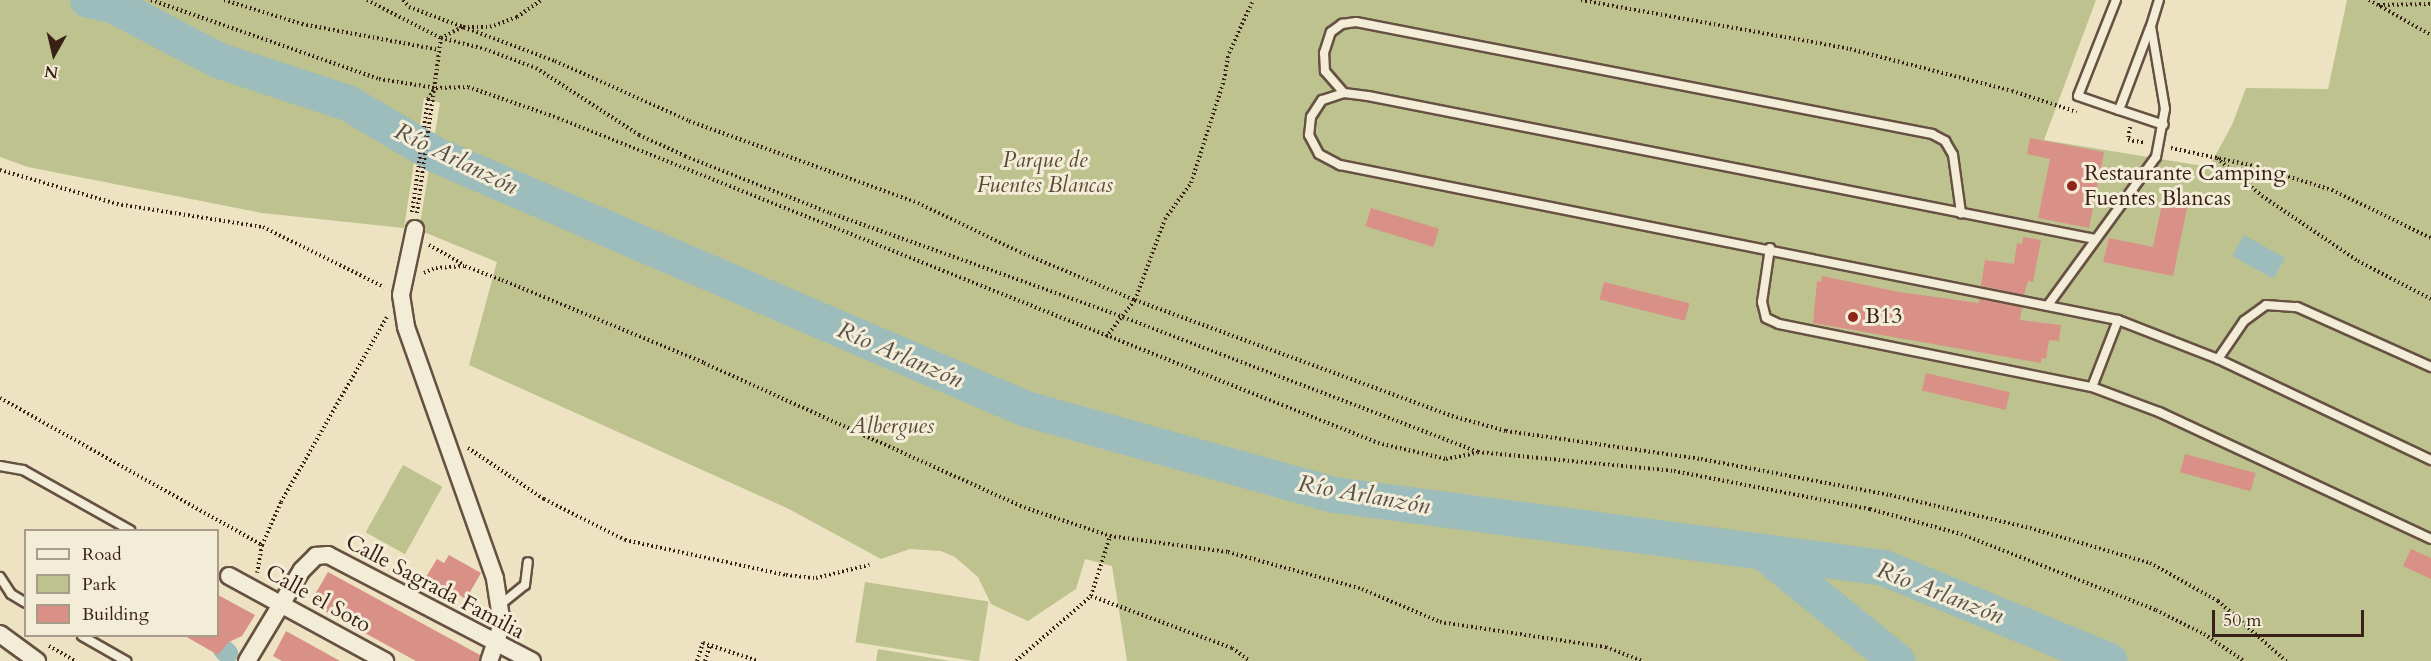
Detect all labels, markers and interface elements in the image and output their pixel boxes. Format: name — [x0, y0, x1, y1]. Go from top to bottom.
north arrow — [24, 24, 84, 84]
text: N — [43, 60, 60, 84]
water label: Río Arlanzón — [390, 117, 522, 201]
park label: Parque de Fuentes Blancas — [977, 147, 1113, 198]
place label: Restaurante Camping Fuentes Blancas — [2084, 160, 2286, 212]
marker: Restaurante Camping Fuentes Blancas — [2065, 179, 2079, 193]
place label: B13 — [1865, 304, 1902, 330]
marker: B13 — [1846, 310, 1860, 324]
water label: Río Arlanzón — [833, 316, 967, 394]
park label: Albergues — [850, 414, 934, 440]
water label: Río Arlanzón — [1296, 469, 1432, 521]
legend — [24, 529, 219, 637]
street label: Calle Sagrada Familia — [341, 529, 529, 645]
text: Road — [82, 542, 122, 567]
water label: Río Arlanzón — [1873, 556, 2007, 630]
street label: Calle el Soto — [261, 559, 375, 639]
text: Park — [82, 572, 117, 597]
scale bar — [2215, 598, 2366, 636]
text: Building — [82, 602, 149, 627]
text: 50 m — [2223, 608, 2262, 633]

